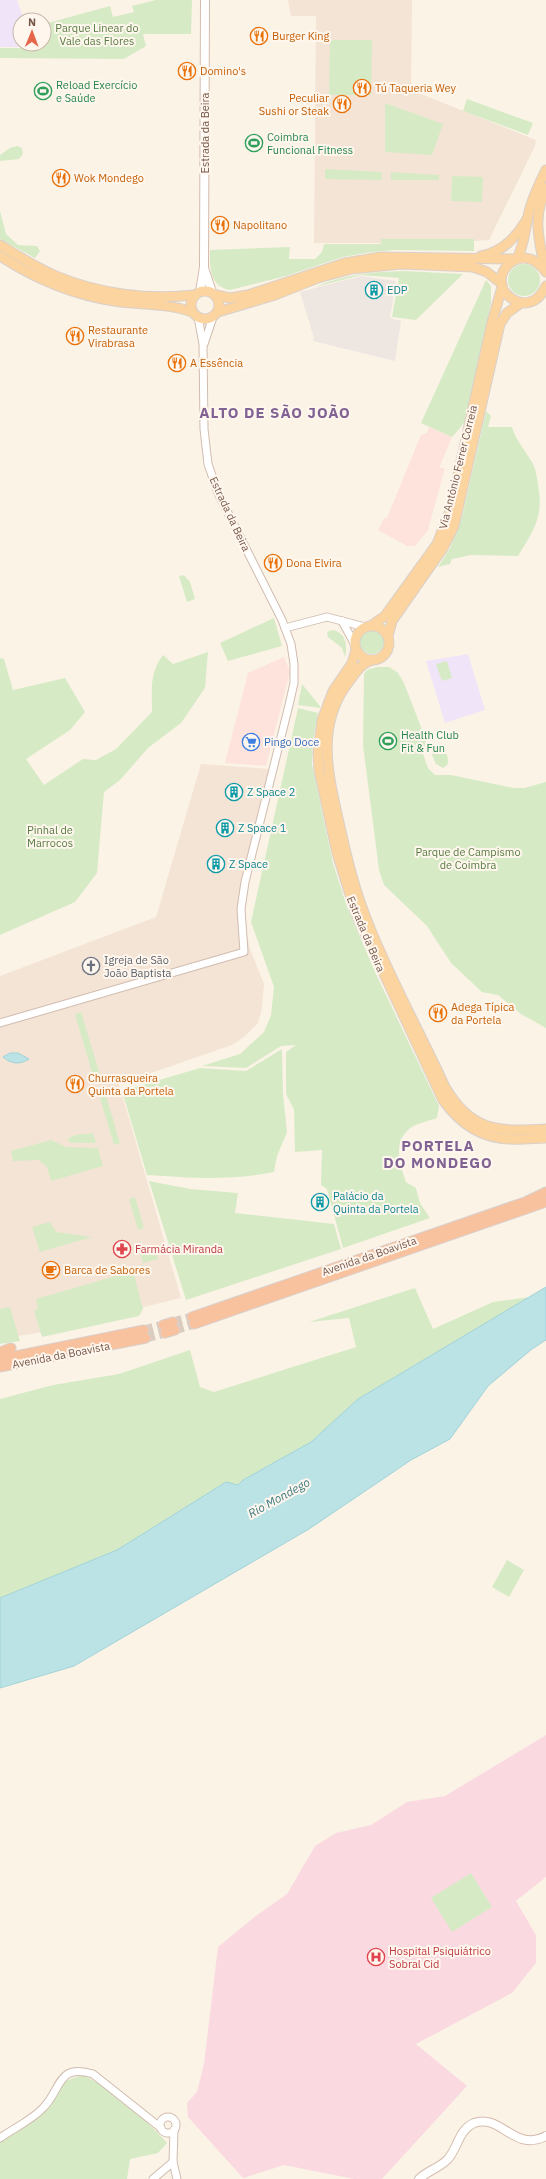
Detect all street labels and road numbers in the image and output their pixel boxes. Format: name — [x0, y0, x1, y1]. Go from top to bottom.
street label: Estrada da Beira — [198, 92, 212, 173]
street label: Via António Ferrer Correia — [436, 403, 480, 530]
street label: Estrada da Beira — [207, 474, 254, 554]
street label: Estrada da Beira — [344, 894, 388, 974]
street label: Avenida da Boavista — [320, 1233, 418, 1279]
street label: Avenida da Boavista — [11, 1339, 111, 1371]

